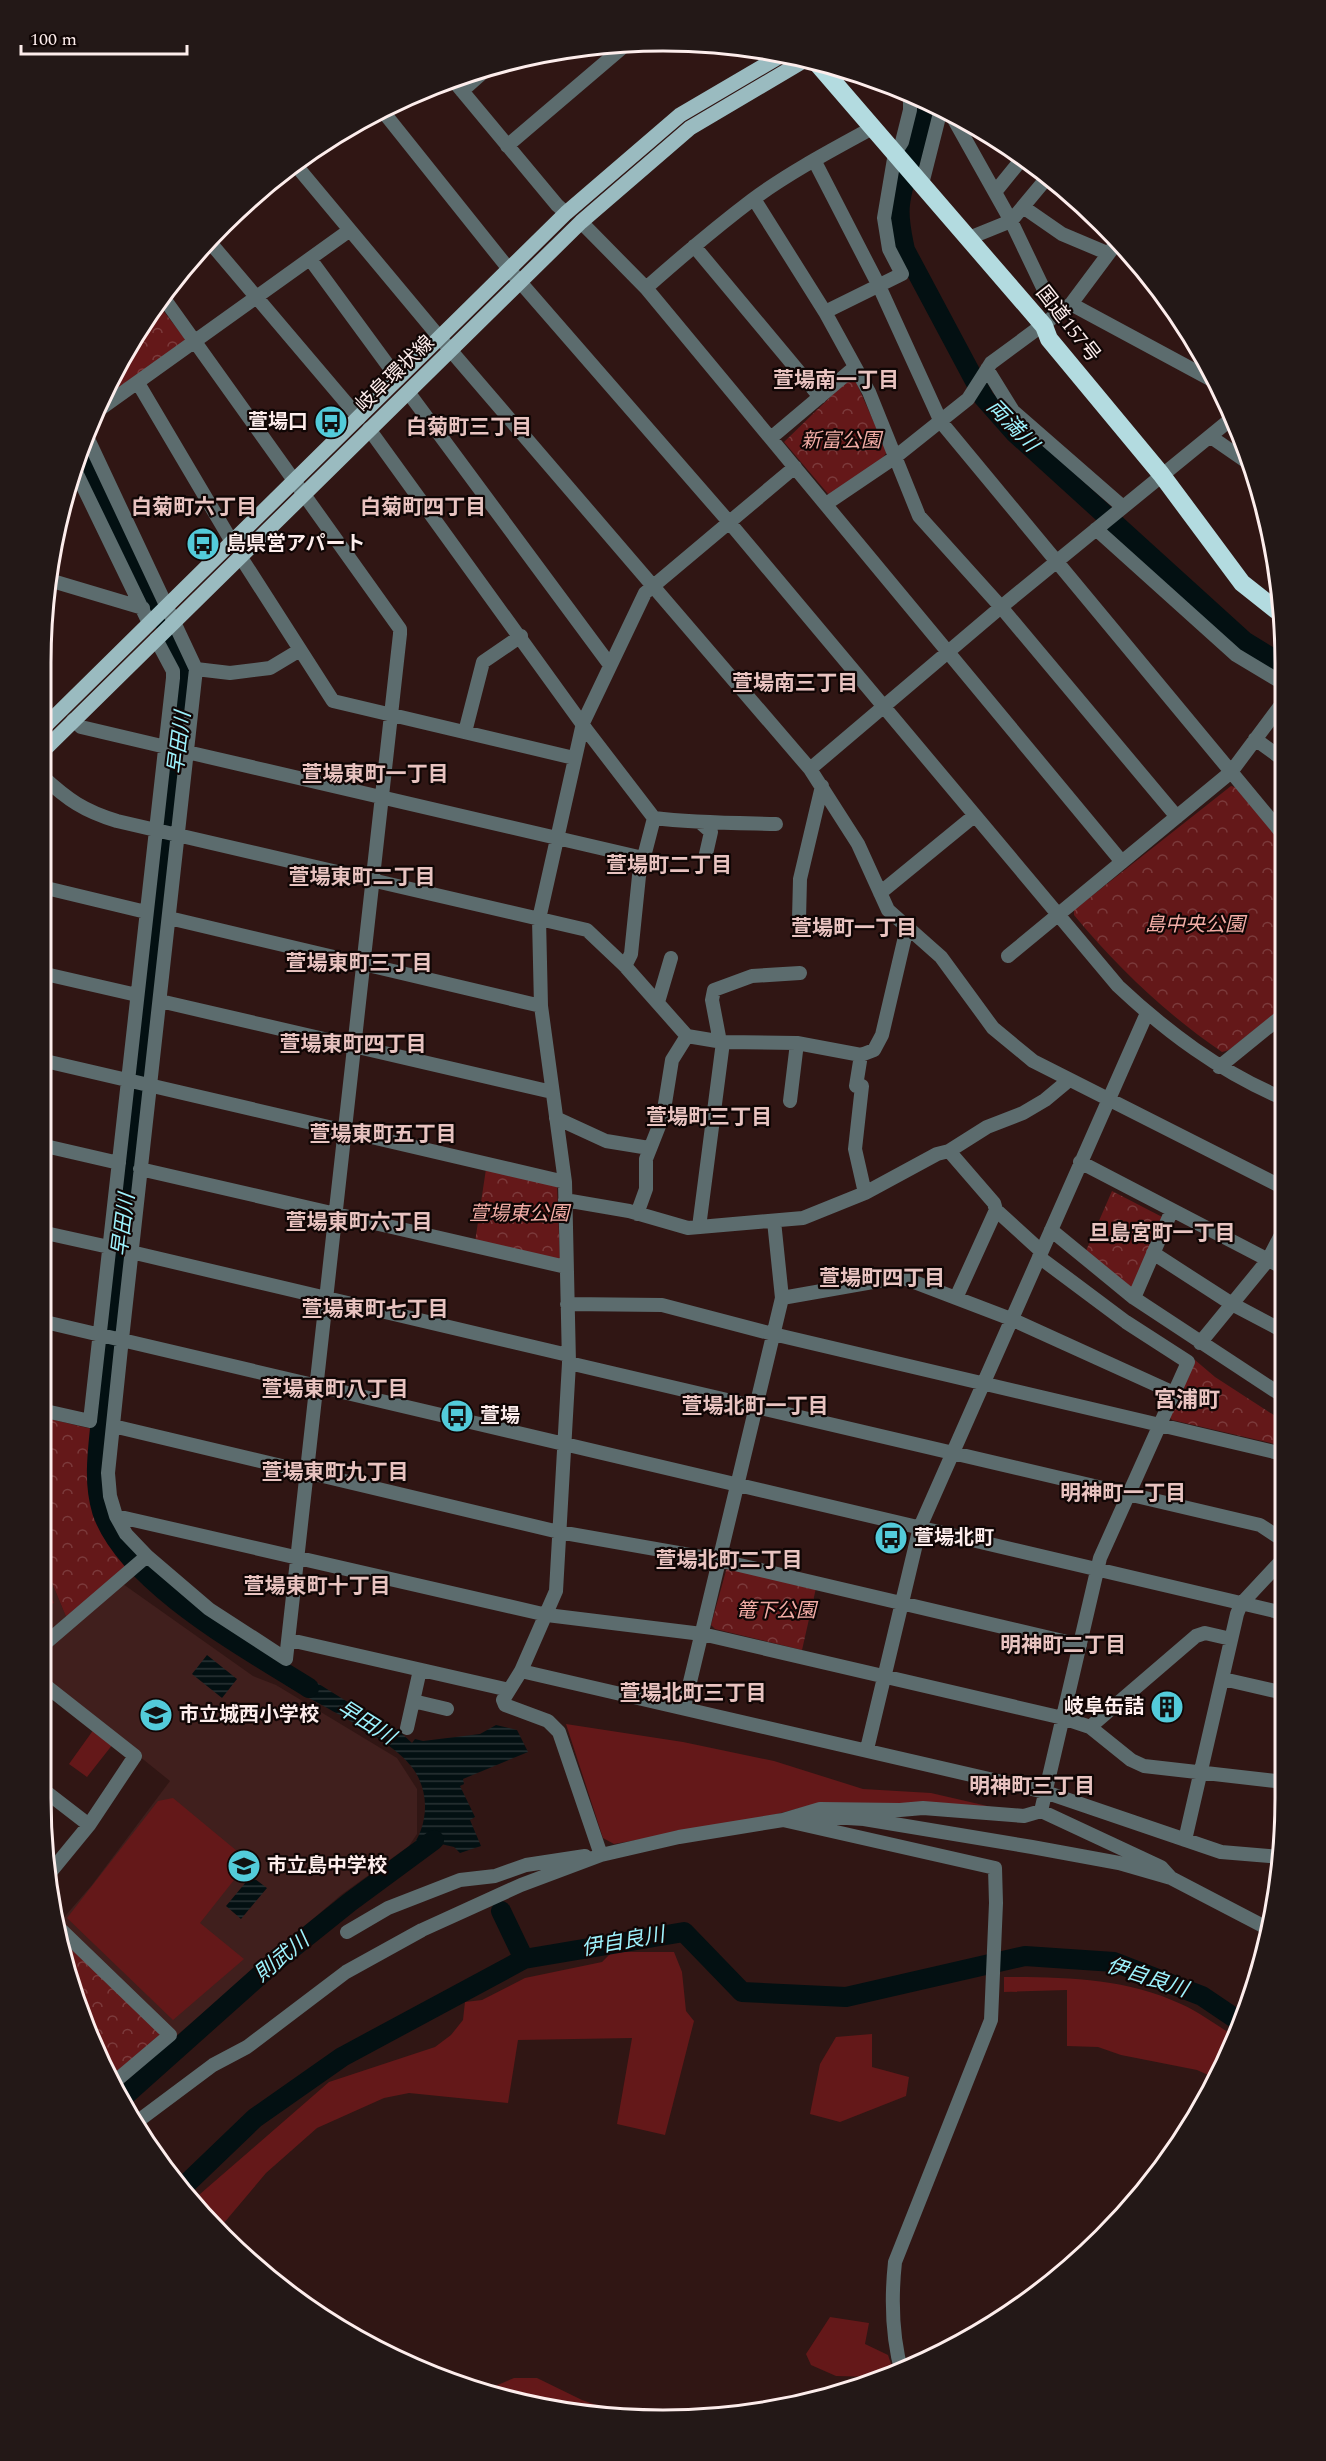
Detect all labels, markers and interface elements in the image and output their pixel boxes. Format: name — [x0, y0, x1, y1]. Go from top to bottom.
scale bar — [21, 18, 188, 56]
text: 100 m — [30, 26, 77, 53]
street label: 国道157号 — [1028, 279, 1108, 369]
street label: 岐阜環状線 — [349, 328, 441, 420]
district label: 萱場南一丁目 — [773, 365, 899, 397]
water label: 両満川 — [979, 392, 1047, 461]
bus stop icon: 萱場口 — [313, 404, 349, 440]
place label: 萱場口 — [248, 407, 308, 437]
district label: 白菊町三丁目 — [406, 412, 532, 444]
park label: 新富公園 — [801, 426, 884, 456]
district label: 白菊町六丁目 — [131, 492, 257, 524]
district label: 白菊町四丁目 — [360, 492, 486, 524]
bus stop icon: 島県営アパート — [185, 526, 221, 562]
place label: 島県営アパート — [226, 529, 366, 559]
district label: 萱場南三丁目 — [732, 668, 858, 700]
water label: 早田川 — [160, 708, 200, 776]
district label: 萱場東町一丁目 — [302, 759, 449, 791]
district label: 萱場町二丁目 — [606, 850, 732, 882]
district label: 萱場東町二丁目 — [289, 862, 436, 894]
park label: 島中央公園 — [1145, 910, 1248, 940]
district label: 萱場町一丁目 — [791, 913, 917, 945]
district label: 萱場東町三丁目 — [286, 948, 433, 980]
district label: 萱場東町四丁目 — [280, 1029, 427, 1061]
district label: 萱場町三丁目 — [646, 1102, 772, 1134]
district label: 萱場東町五丁目 — [310, 1119, 457, 1151]
water label: 早田川 — [104, 1190, 144, 1258]
park label: 萱場東公園 — [469, 1199, 572, 1229]
district label: 萱場東町六丁目 — [286, 1207, 433, 1239]
district label: 旦島宮町一丁目 — [1089, 1218, 1236, 1250]
district label: 萱場町四丁目 — [819, 1263, 945, 1295]
district label: 萱場東町七丁目 — [302, 1294, 449, 1326]
district label: 萱場東町八丁目 — [262, 1374, 409, 1406]
district label: 宮浦町 — [1154, 1384, 1220, 1417]
district label: 萱場北町一丁目 — [682, 1391, 829, 1423]
bus stop icon: 萱場 — [439, 1398, 475, 1434]
place label: 萱場 — [480, 1401, 520, 1431]
district label: 萱場東町九丁目 — [262, 1457, 409, 1489]
district label: 明神町一丁目 — [1060, 1478, 1186, 1510]
bus stop icon: 萱場北町 — [873, 1520, 909, 1556]
place label: 萱場北町 — [914, 1523, 994, 1553]
district label: 萱場北町二丁目 — [656, 1545, 803, 1577]
district label: 萱場東町十丁目 — [244, 1571, 391, 1603]
park label: 篭下公園 — [736, 1596, 819, 1626]
district label: 明神町二丁目 — [1000, 1630, 1126, 1662]
district label: 萱場北町三丁目 — [620, 1678, 767, 1710]
building icon: 岐阜缶詰 — [1149, 1689, 1185, 1725]
place label: 岐阜缶詰 — [1064, 1692, 1144, 1722]
water label: 早田川 — [331, 1693, 403, 1754]
school or university icon: 市立城西小学校 — [138, 1697, 174, 1733]
place label: 市立城西小学校 — [179, 1700, 319, 1730]
district label: 明神町三丁目 — [969, 1771, 1095, 1803]
school or university icon: 市立島中学校 — [226, 1848, 262, 1884]
place label: 市立島中学校 — [267, 1851, 387, 1881]
water label: 伊自良川 — [579, 1919, 669, 1965]
water label: 則武川 — [247, 1924, 318, 1990]
water label: 伊自良川 — [1102, 1950, 1194, 2007]

